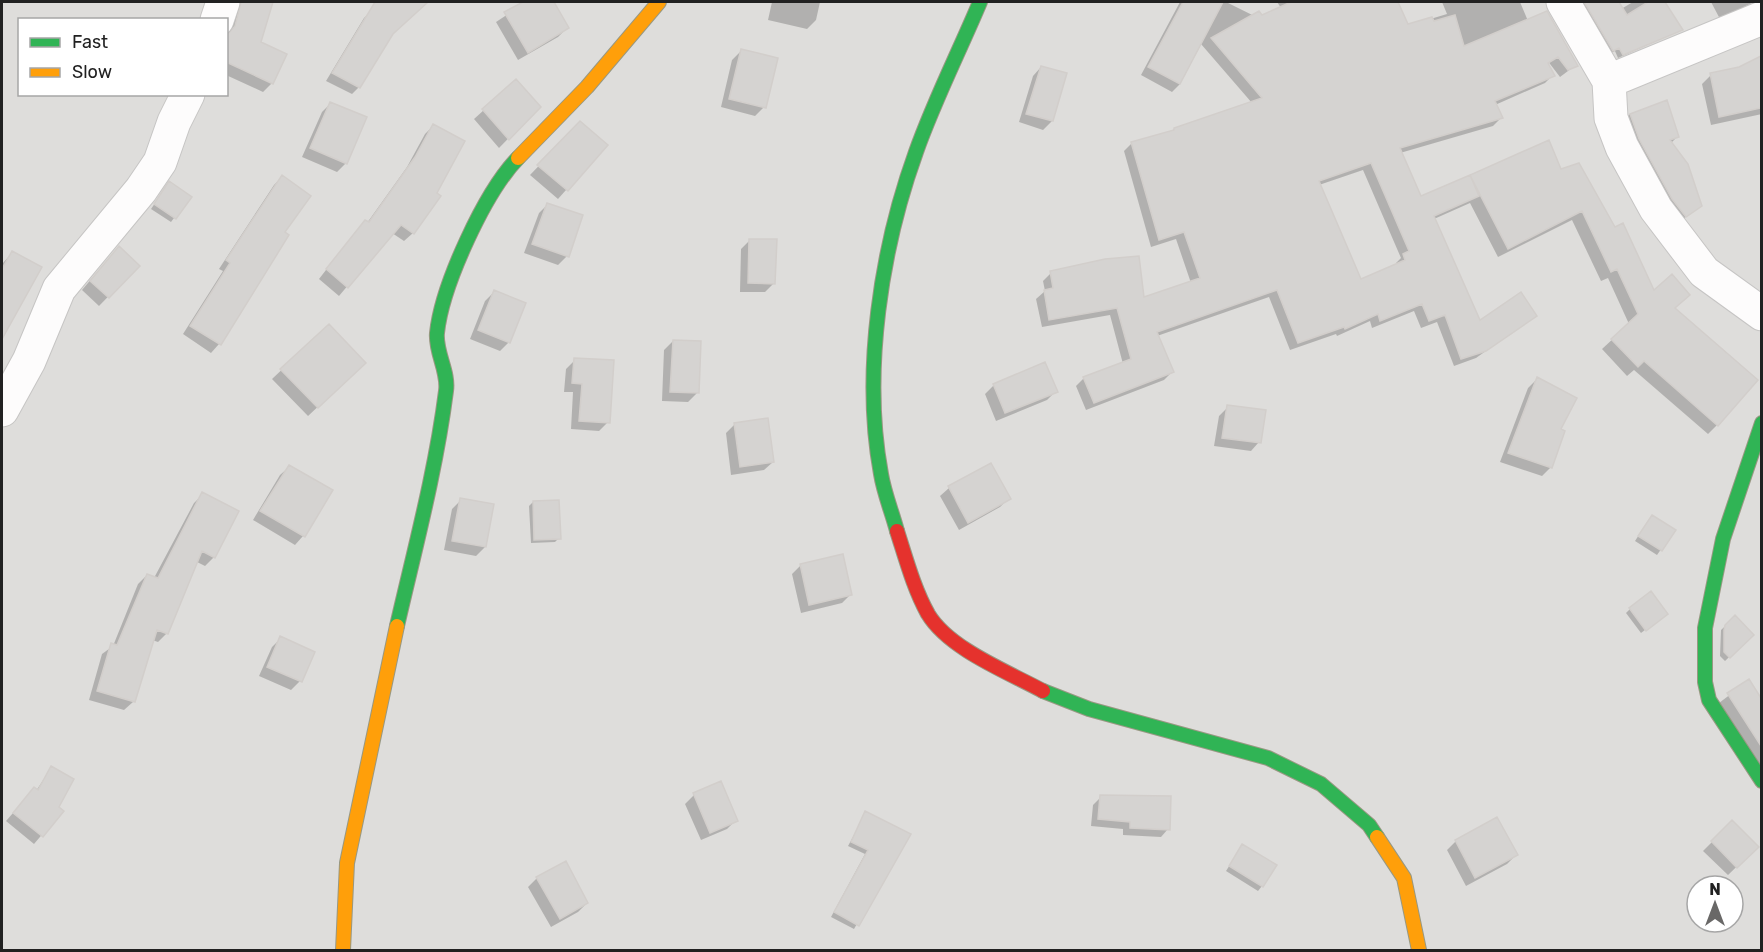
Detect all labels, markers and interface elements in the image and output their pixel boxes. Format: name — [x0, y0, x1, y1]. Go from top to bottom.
legend — [18, 18, 228, 96]
text: Fast — [72, 31, 108, 53]
text: Slow — [72, 61, 112, 83]
north arrow — [1685, 874, 1745, 934]
text: N — [1709, 880, 1721, 899]

